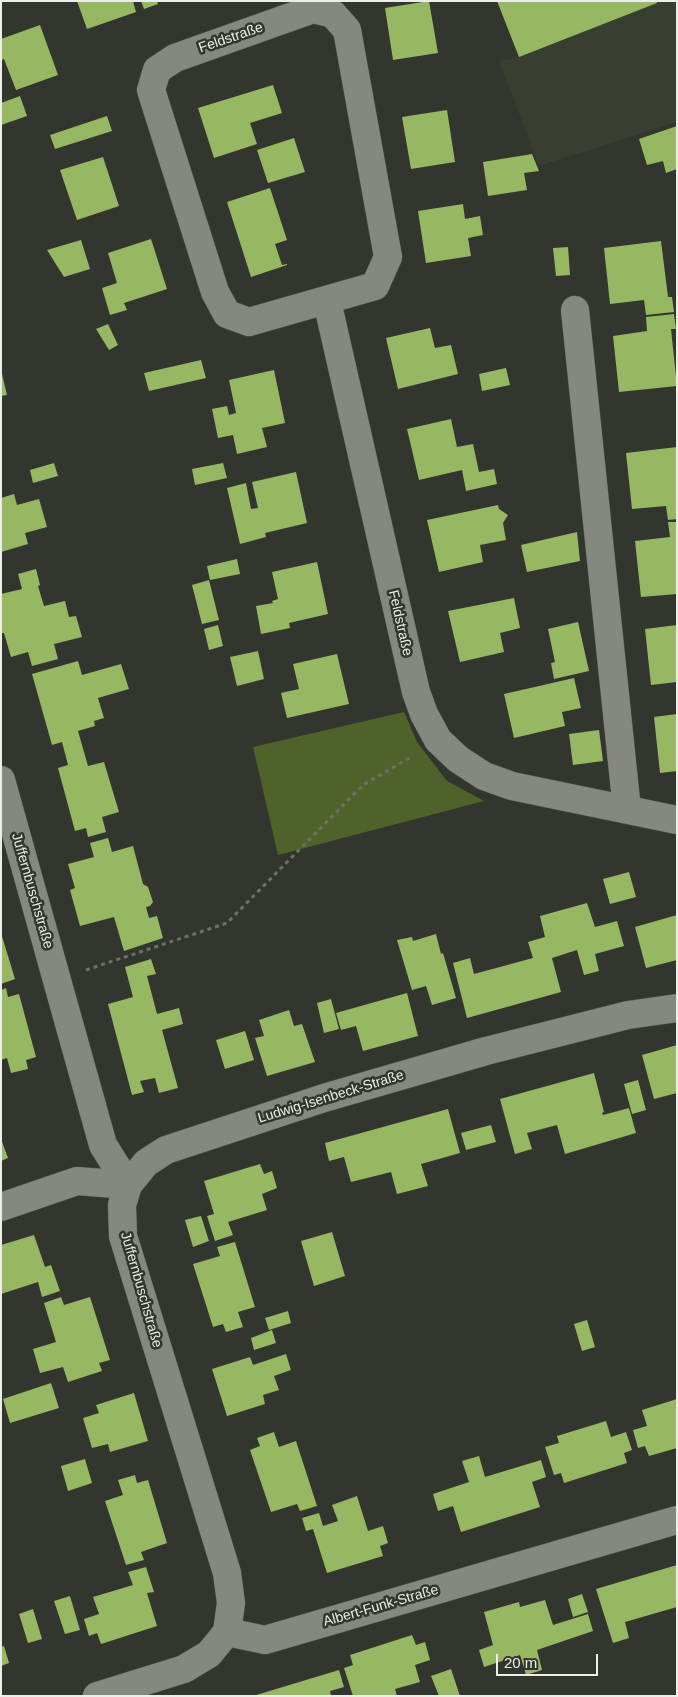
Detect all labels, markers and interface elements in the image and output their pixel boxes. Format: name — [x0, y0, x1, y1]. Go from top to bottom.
street label: Feldstraße — [197, 19, 265, 57]
street label: Feldstraße — [384, 589, 416, 657]
street label: Juffernbuschstraße — [7, 831, 57, 951]
street label: Ludwig-Isenbeck-Straße — [256, 1067, 406, 1127]
street label: Juffernbuschstraße — [116, 1230, 166, 1350]
street label: Albert-Funk-Straße — [321, 1582, 441, 1630]
scale bar — [498, 1644, 600, 1676]
text: 20 m — [504, 1654, 537, 1671]

